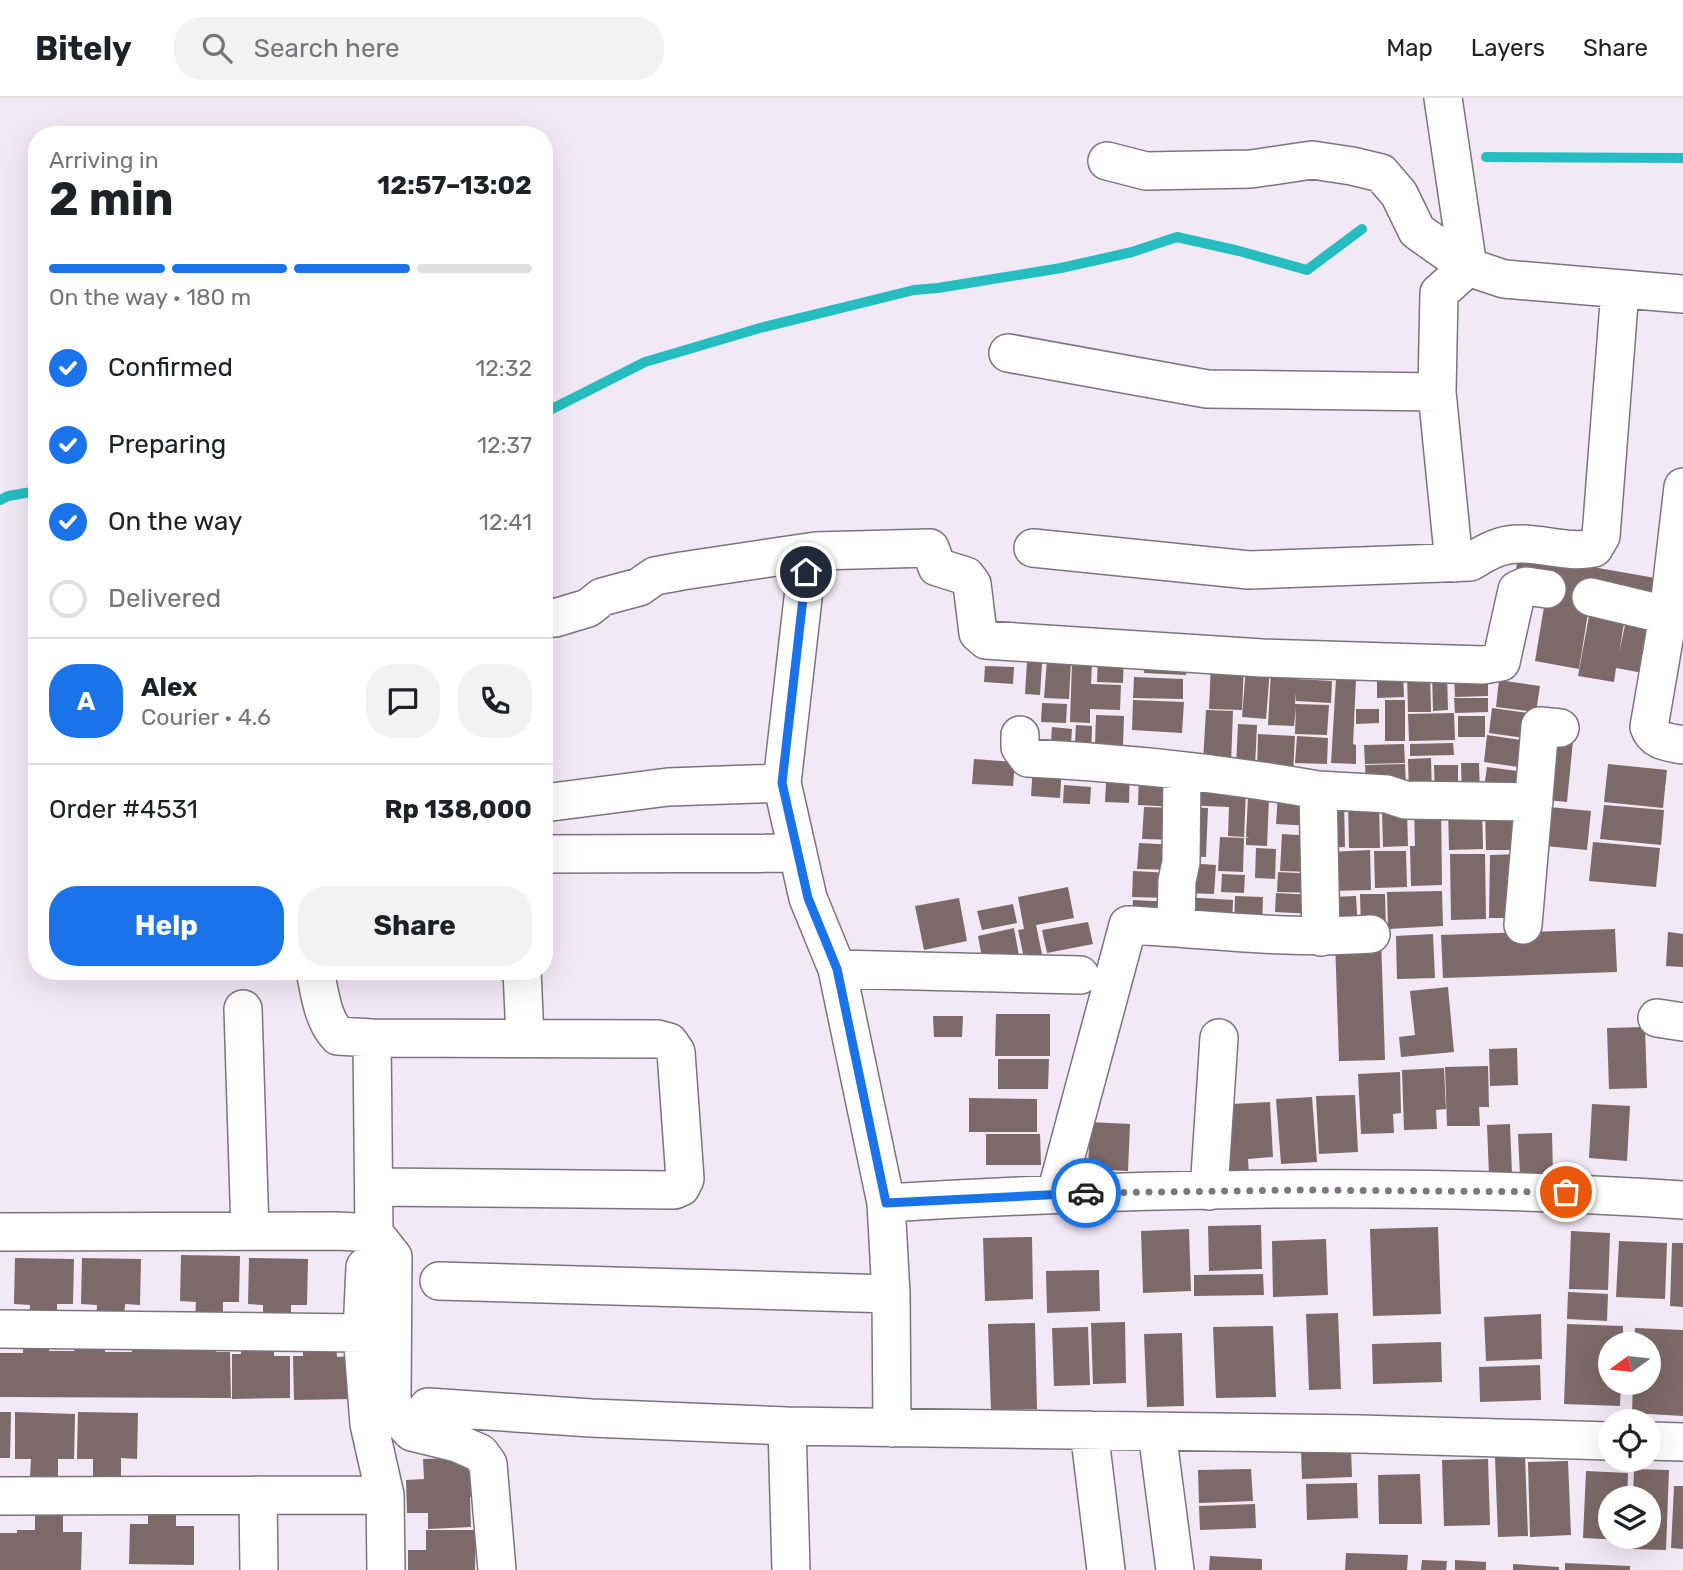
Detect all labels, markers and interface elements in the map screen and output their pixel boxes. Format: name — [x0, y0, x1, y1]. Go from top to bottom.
search box — [174, 17, 664, 80]
text: Bitely — [35, 29, 132, 68]
icon: search — [198, 29, 236, 67]
text: Search here — [254, 33, 400, 64]
text: Map — [1386, 34, 1433, 62]
text: Layers — [1471, 34, 1545, 62]
text: Share — [1583, 34, 1648, 62]
text: Arriving in — [49, 146, 159, 174]
text: 12:57–13:02 — [377, 170, 532, 201]
text: 2 min — [49, 172, 174, 227]
text: On the way · 180 m — [49, 283, 251, 311]
icon: check — [49, 349, 87, 387]
text: Confirmed — [108, 352, 233, 383]
text: 12:32 — [475, 354, 532, 382]
icon: check — [49, 426, 87, 464]
text: Preparing — [108, 429, 226, 460]
text: 12:37 — [477, 431, 532, 459]
icon: check — [49, 503, 87, 541]
text: On the way — [108, 506, 242, 537]
text: 12:41 — [479, 508, 532, 536]
pin — [776, 542, 836, 602]
icon: home — [787, 553, 825, 591]
text: Delivered — [108, 583, 221, 614]
button: chat — [366, 664, 440, 738]
button: phone — [458, 664, 532, 738]
text: Alex — [141, 672, 197, 703]
text: A — [77, 686, 95, 717]
text: Courier · 4.6 — [141, 703, 271, 731]
text: Order #4531 — [49, 794, 198, 825]
text: Rp 138,000 — [384, 794, 532, 825]
button: Help — [49, 886, 284, 966]
button: Share — [298, 886, 532, 966]
courier — [1051, 1158, 1121, 1228]
pin — [1536, 1162, 1596, 1222]
icon: bag — [1547, 1173, 1585, 1211]
icon: car — [1067, 1174, 1105, 1212]
north arrow — [1598, 1332, 1661, 1395]
map controls — [1598, 1332, 1661, 1549]
button: locate — [1598, 1409, 1661, 1472]
button: layers — [1598, 1486, 1661, 1549]

